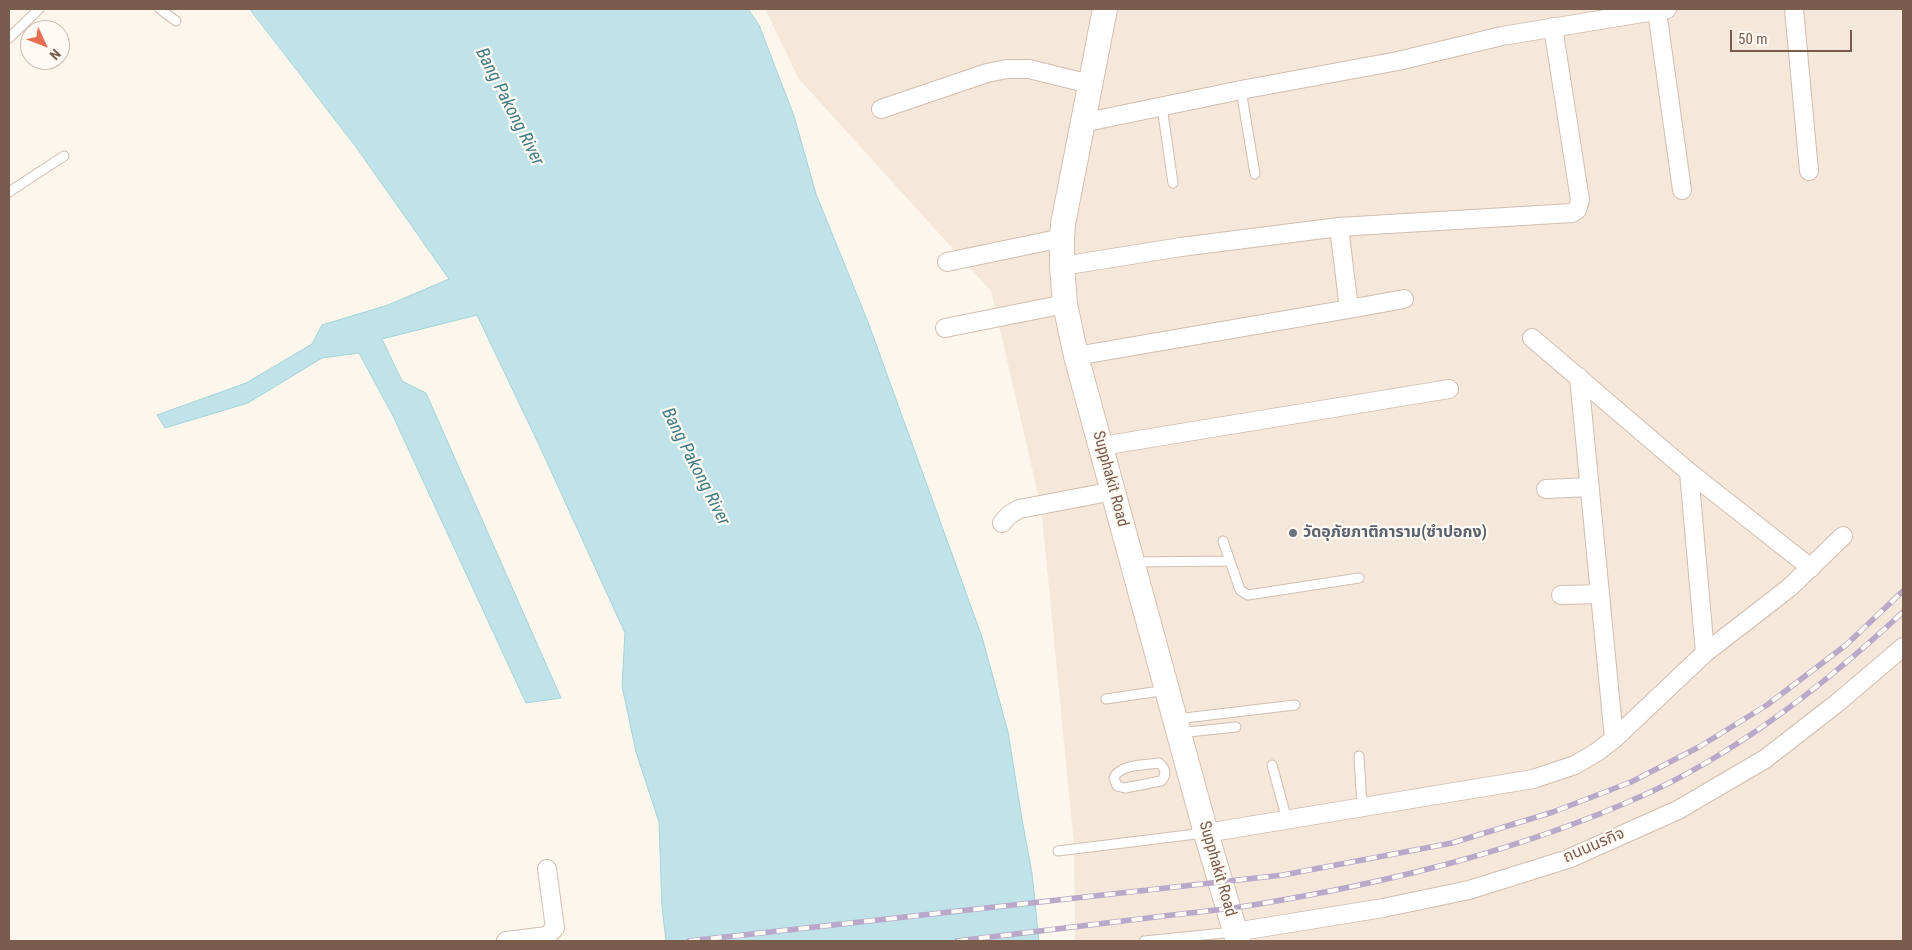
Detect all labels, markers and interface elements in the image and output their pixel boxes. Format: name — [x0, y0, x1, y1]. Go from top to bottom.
north arrow — [20, 20, 70, 70]
scale bar — [1732, 20, 1854, 52]
text: 50 m — [1738, 30, 1768, 48]
water label: Bang Pakong River — [470, 45, 548, 169]
text: N — [46, 46, 64, 63]
water label: Bang Pakong River — [656, 405, 734, 529]
street label: Supphakit Road — [1088, 429, 1132, 529]
place label: วัดอุภัยภาติการาม(ซำปอกง) — [1303, 523, 1487, 543]
marker: วัดอุภัยภาติการาม(ซำปอกง) — [1287, 527, 1299, 539]
street label: Supphakit Road — [1194, 819, 1240, 919]
street label: ถนนนรกิจ — [1560, 824, 1628, 868]

